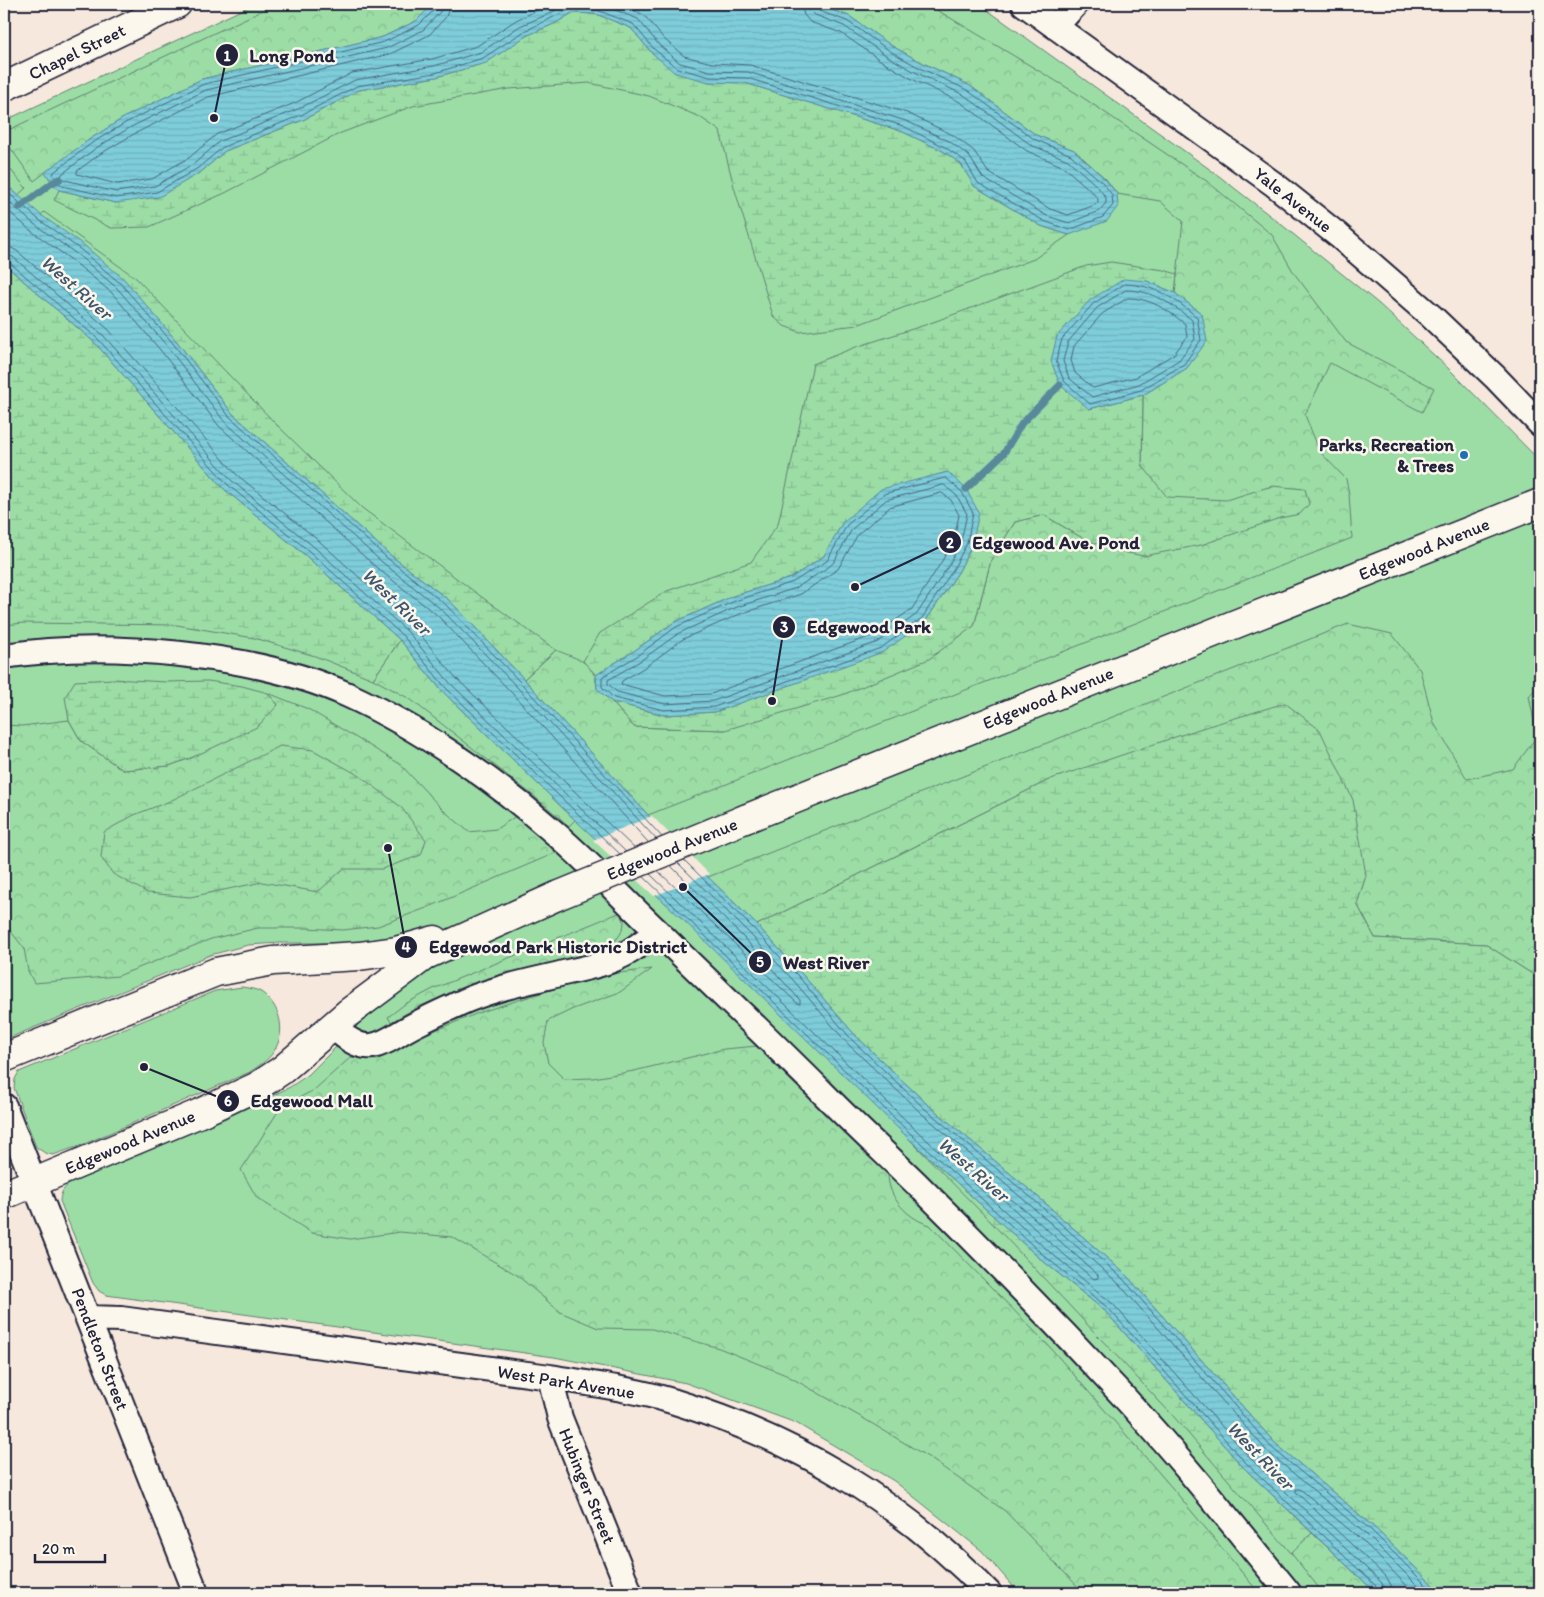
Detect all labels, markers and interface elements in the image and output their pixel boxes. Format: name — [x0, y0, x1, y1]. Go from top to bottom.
street label: Chapel Street — [25, 19, 129, 85]
callout: Long Pond — [215, 38, 345, 72]
text: Long Pond — [249, 44, 335, 67]
text: 1 — [224, 47, 231, 65]
street label: Yale Avenue — [1249, 163, 1337, 237]
water label: West River — [36, 250, 119, 326]
place label: Parks, Recreation & Trees — [1319, 434, 1455, 477]
marker: Parks, Recreation & Trees — [1458, 449, 1470, 461]
street label: Edgewood Avenue — [1355, 513, 1493, 585]
callout: Edgewood Ave. Pond — [937, 525, 1149, 559]
text: Edgewood Ave. Pond — [972, 531, 1140, 554]
text: 2 — [946, 534, 954, 552]
water label: West River — [358, 563, 438, 641]
callout: Edgewood Park — [772, 610, 941, 644]
text: Edgewood Park — [807, 615, 931, 638]
text: 3 — [780, 618, 788, 636]
street label: Edgewood Avenue — [979, 662, 1117, 734]
street label: Edgewood Avenue — [603, 813, 741, 885]
callout: Edgewood Park Historic District — [394, 930, 697, 964]
text: Edgewood Park Historic District — [429, 935, 687, 958]
text: 4 — [401, 938, 411, 956]
callout: West River — [748, 945, 879, 979]
text: West River — [783, 951, 870, 974]
text: 5 — [756, 953, 764, 971]
callout: Edgewood Mall — [216, 1084, 383, 1118]
text: Edgewood Mall — [251, 1089, 374, 1112]
text: 6 — [224, 1092, 232, 1110]
street label: Edgewood Avenue — [62, 1105, 198, 1179]
water label: West River — [933, 1132, 1016, 1208]
street label: Pendleton Street — [67, 1285, 134, 1414]
street label: West Park Avenue — [496, 1360, 636, 1404]
water label: West River — [1222, 1416, 1301, 1496]
street label: Hubinger Street — [554, 1425, 620, 1547]
scale bar — [35, 1532, 105, 1564]
text: 20 m — [42, 1540, 76, 1558]

